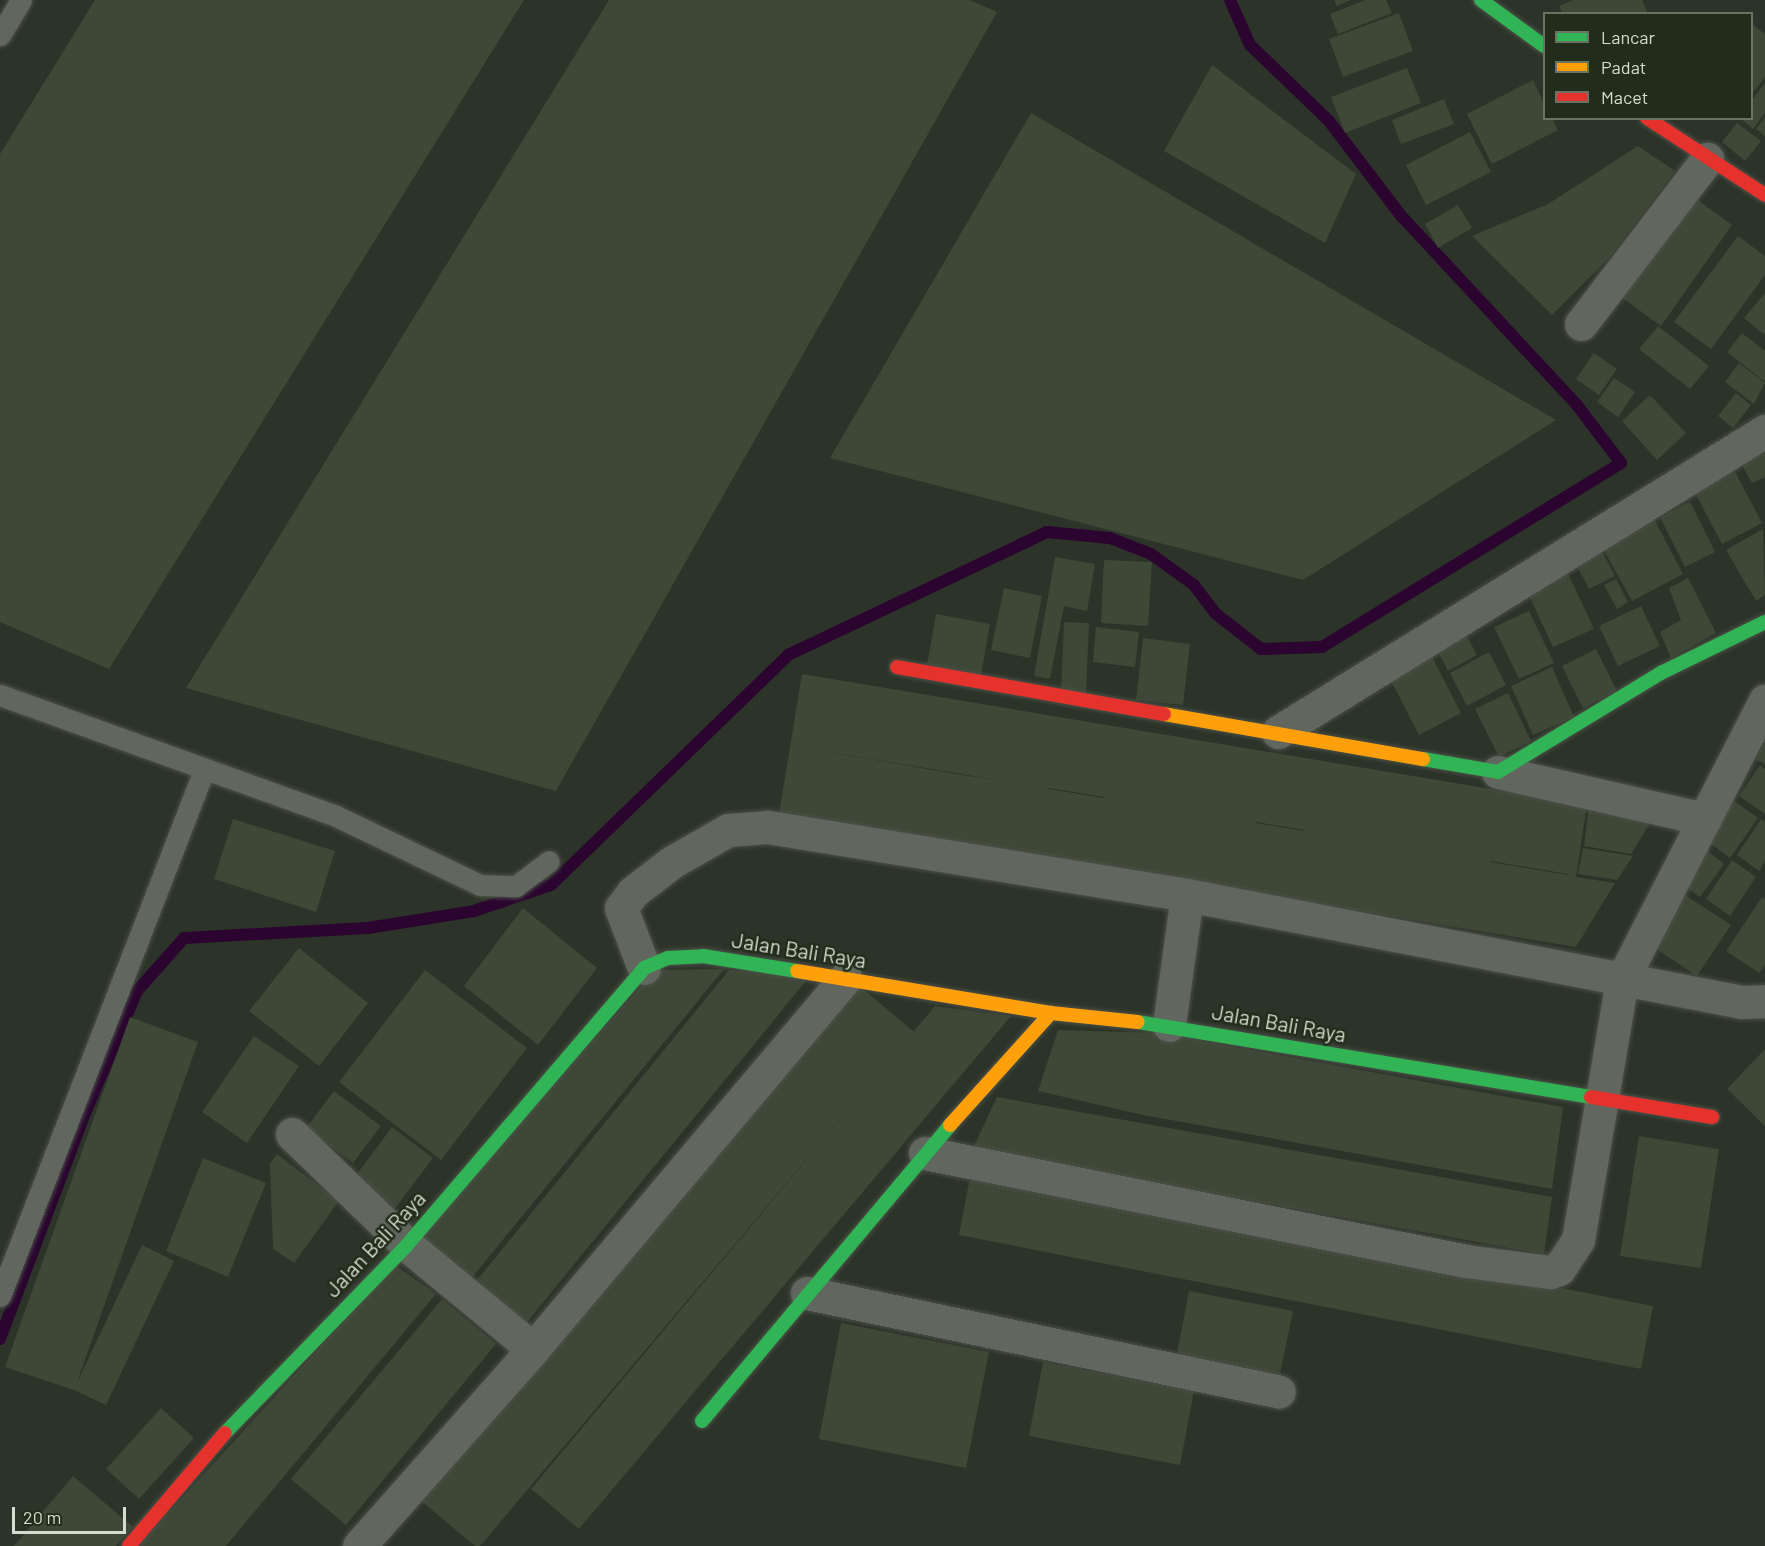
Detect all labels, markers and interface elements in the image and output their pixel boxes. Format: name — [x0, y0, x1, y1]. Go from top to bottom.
legend — [1543, 12, 1753, 120]
text: Lancar — [1601, 26, 1655, 48]
text: Padat — [1601, 56, 1646, 78]
text: Macet — [1601, 86, 1648, 108]
street label: Jalan Bali Raya — [730, 927, 868, 973]
street label: Jalan Bali Raya — [1210, 999, 1348, 1047]
street label: Jalan Bali Raya — [320, 1186, 430, 1302]
scale bar — [15, 1495, 129, 1533]
text: 20 m — [23, 1506, 61, 1528]

